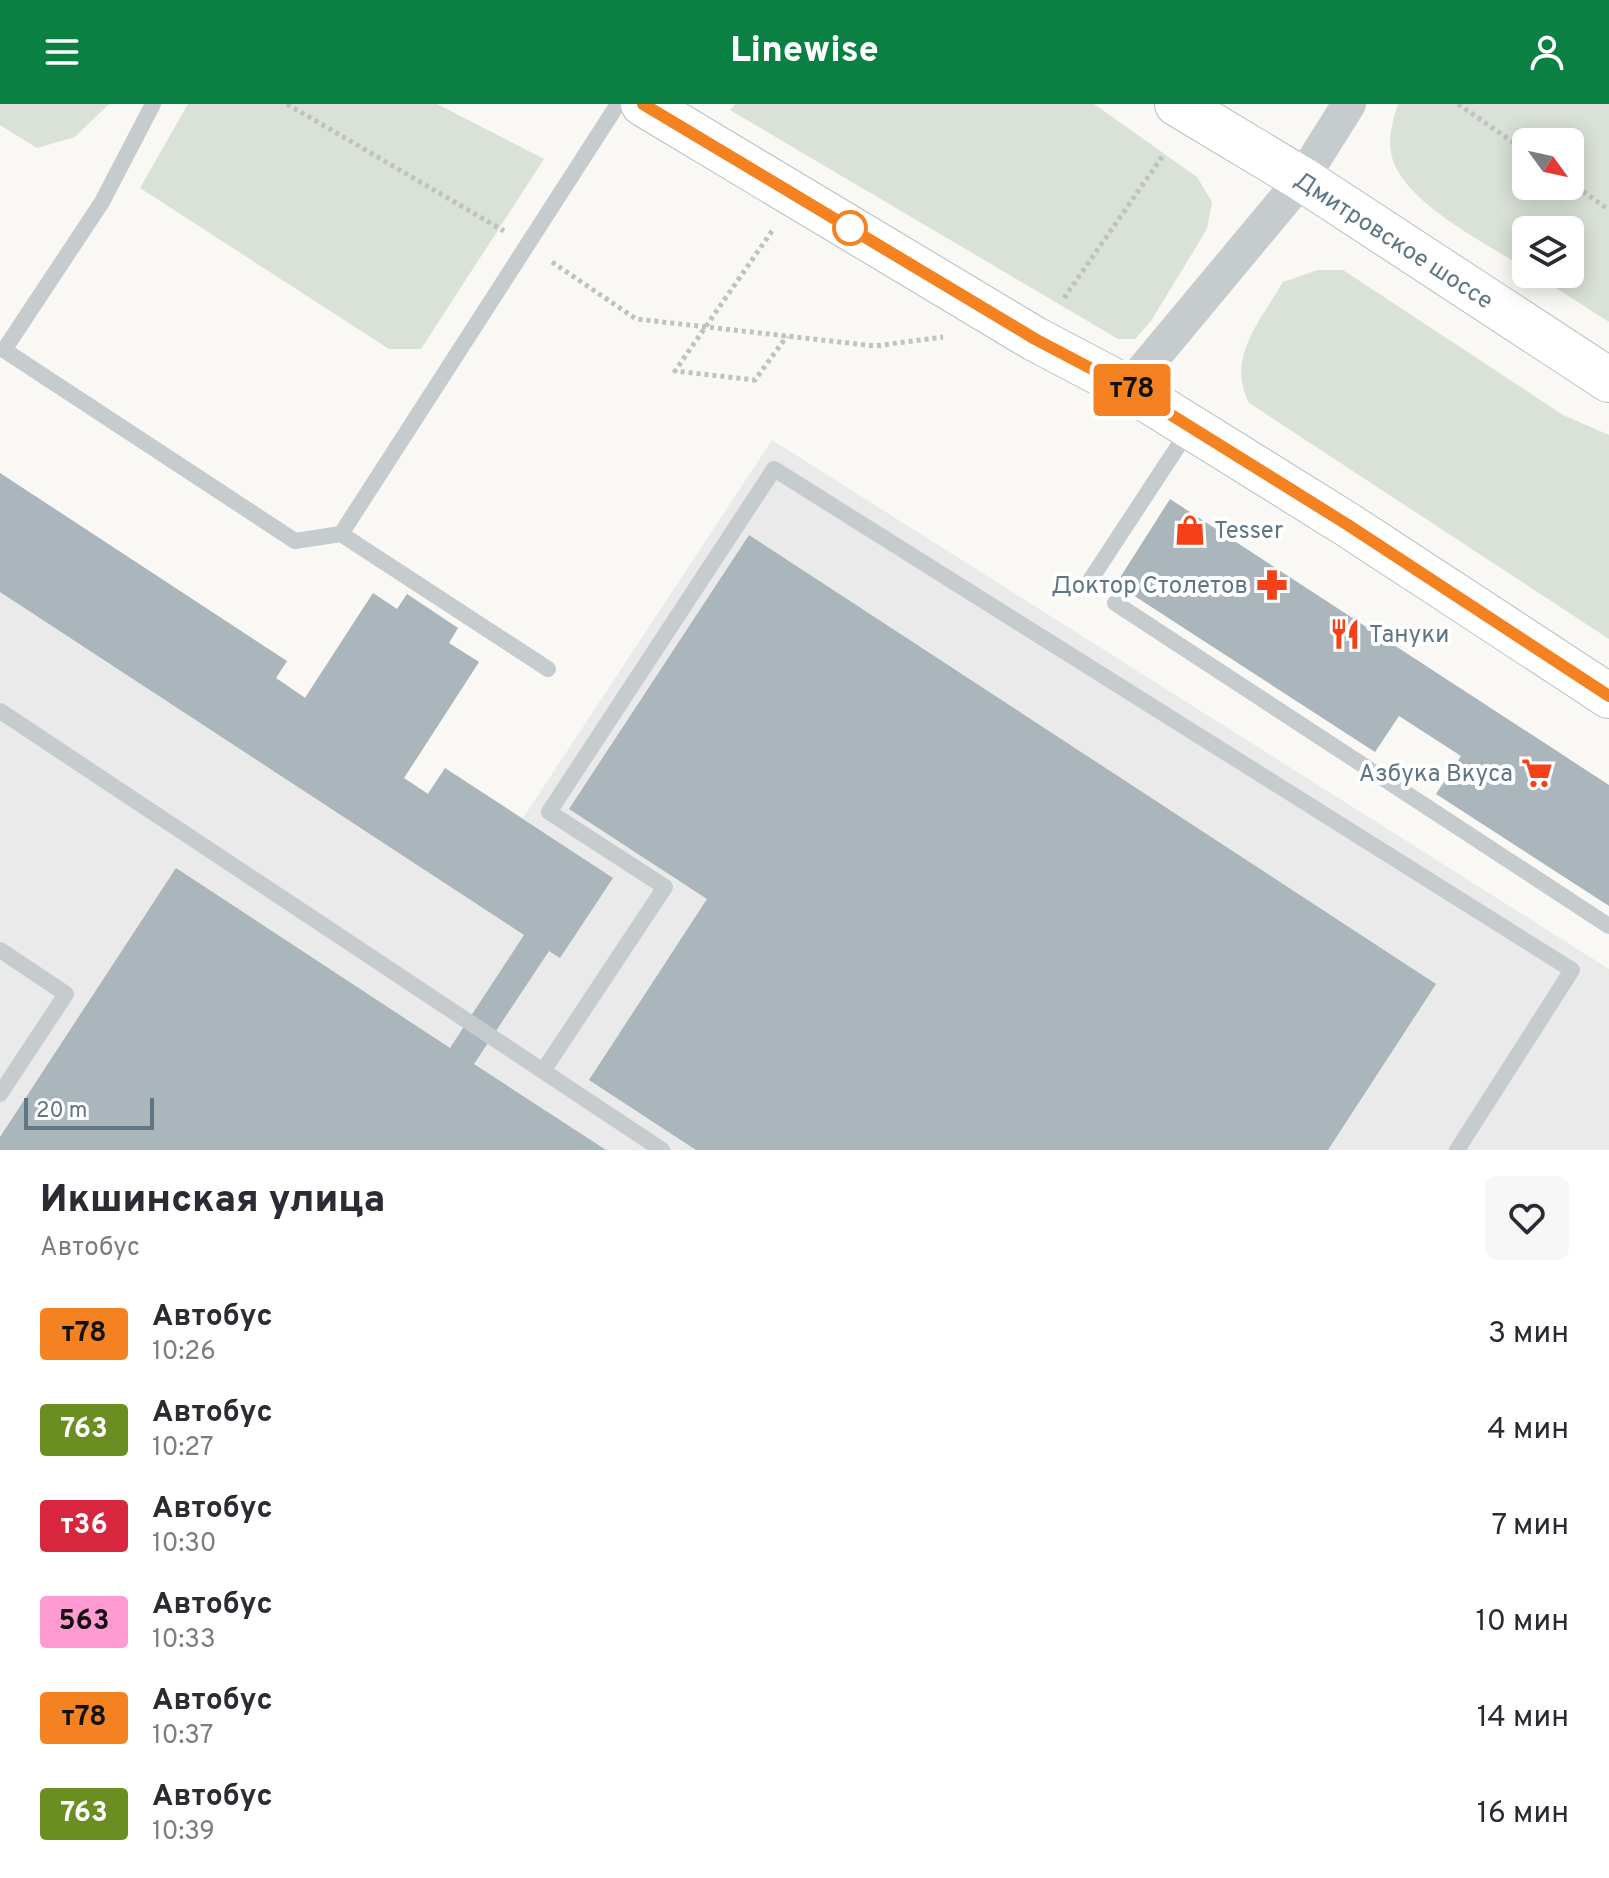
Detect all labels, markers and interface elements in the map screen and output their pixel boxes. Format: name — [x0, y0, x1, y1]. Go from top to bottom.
text: Linewise — [730, 29, 879, 75]
icon: menu — [40, 30, 84, 74]
icon: person — [1525, 30, 1569, 74]
north arrow — [1512, 128, 1584, 200]
map controls — [1512, 128, 1584, 288]
street label: Дмитровское шоссе — [1288, 166, 1498, 317]
unlabelled marker — [833, 211, 867, 245]
button: layers — [1512, 216, 1584, 288]
line badge: т78 — [1086, 364, 1178, 416]
text: т78 — [1110, 372, 1155, 408]
shop icon: Tesser — [1173, 513, 1207, 547]
place label: Tesser — [1214, 517, 1283, 547]
pharmacy icon: Доктор Столетов — [1255, 568, 1289, 602]
place label: Доктор Столетов — [1051, 572, 1248, 602]
restaurant icon: Тануки — [1328, 617, 1362, 651]
place label: Тануки — [1369, 621, 1449, 651]
supermarket icon: Азбука Вкуса — [1520, 756, 1554, 790]
place label: Азбука Вкуса — [1359, 760, 1513, 790]
scale bar — [24, 1094, 154, 1130]
text: 20 m — [36, 1098, 87, 1125]
button: heart — [1485, 1176, 1569, 1260]
text: Икшинская улица — [40, 1177, 385, 1226]
text: Автобус — [40, 1232, 140, 1265]
text: Автобус — [152, 1299, 273, 1336]
text: т78 — [62, 1316, 107, 1352]
text: 3 мин — [1488, 1316, 1569, 1353]
text: 10:26 — [152, 1336, 216, 1369]
text: Автобус — [152, 1395, 273, 1432]
text: 763 — [60, 1412, 108, 1448]
text: 4 мин — [1487, 1412, 1569, 1449]
text: 10:27 — [152, 1432, 213, 1465]
text: Автобус — [152, 1491, 273, 1528]
text: т36 — [60, 1508, 108, 1544]
text: 7 мин — [1492, 1508, 1569, 1545]
text: 10:30 — [152, 1528, 216, 1561]
text: Автобус — [152, 1587, 273, 1624]
text: 563 — [58, 1604, 110, 1640]
text: 10 мин — [1476, 1604, 1569, 1641]
text: 10:33 — [152, 1624, 216, 1657]
text: Автобус — [152, 1683, 273, 1720]
text: т78 — [62, 1700, 107, 1736]
text: 14 мин — [1477, 1700, 1569, 1737]
text: 10:37 — [152, 1720, 213, 1753]
text: Автобус — [152, 1779, 273, 1816]
text: 763 — [60, 1796, 108, 1832]
text: 16 мин — [1477, 1796, 1569, 1833]
text: 10:39 — [152, 1816, 215, 1849]

